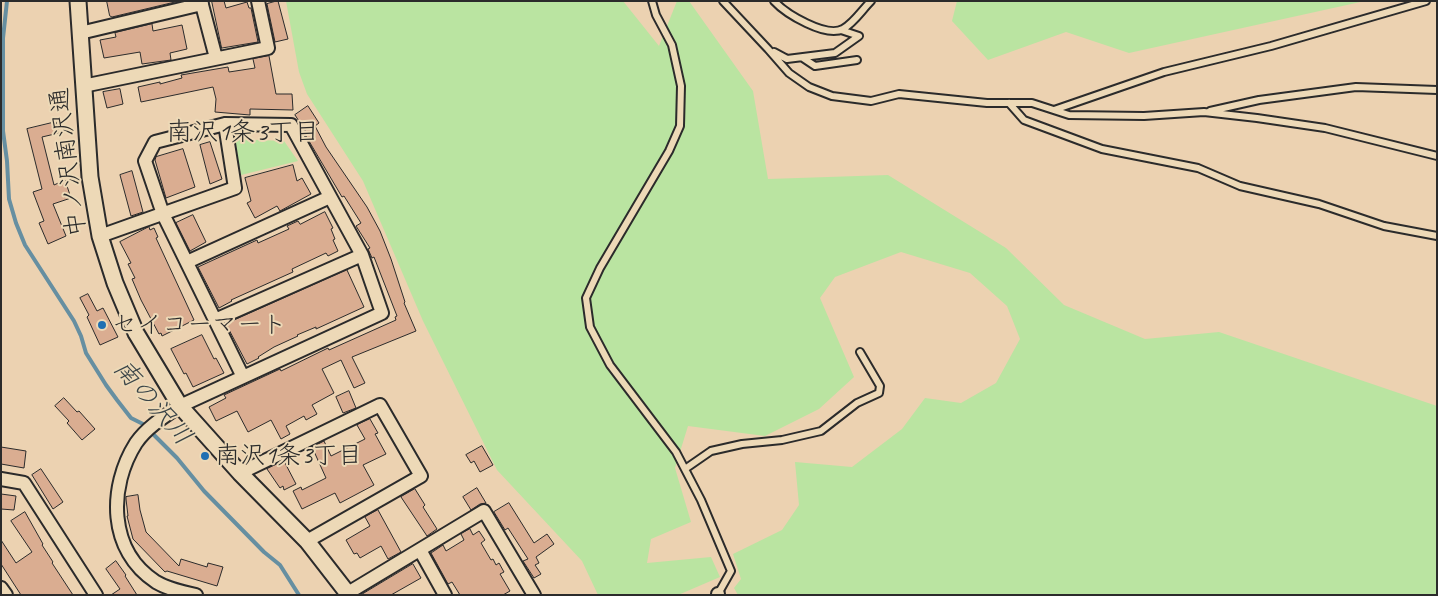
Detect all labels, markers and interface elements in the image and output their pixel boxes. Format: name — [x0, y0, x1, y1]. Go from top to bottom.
street label: 中ノ沢南沢通 — [45, 86, 93, 238]
district label: 南沢1条3丁目 — [166, 117, 320, 149]
place label: セイコーマート — [112, 310, 287, 340]
marker: セイコーマート — [96, 319, 108, 331]
water label: 南の沢川 — [106, 354, 198, 452]
place label: 南沢1条3丁目 — [215, 441, 362, 471]
marker: 南沢1条3丁目 — [199, 450, 211, 462]

